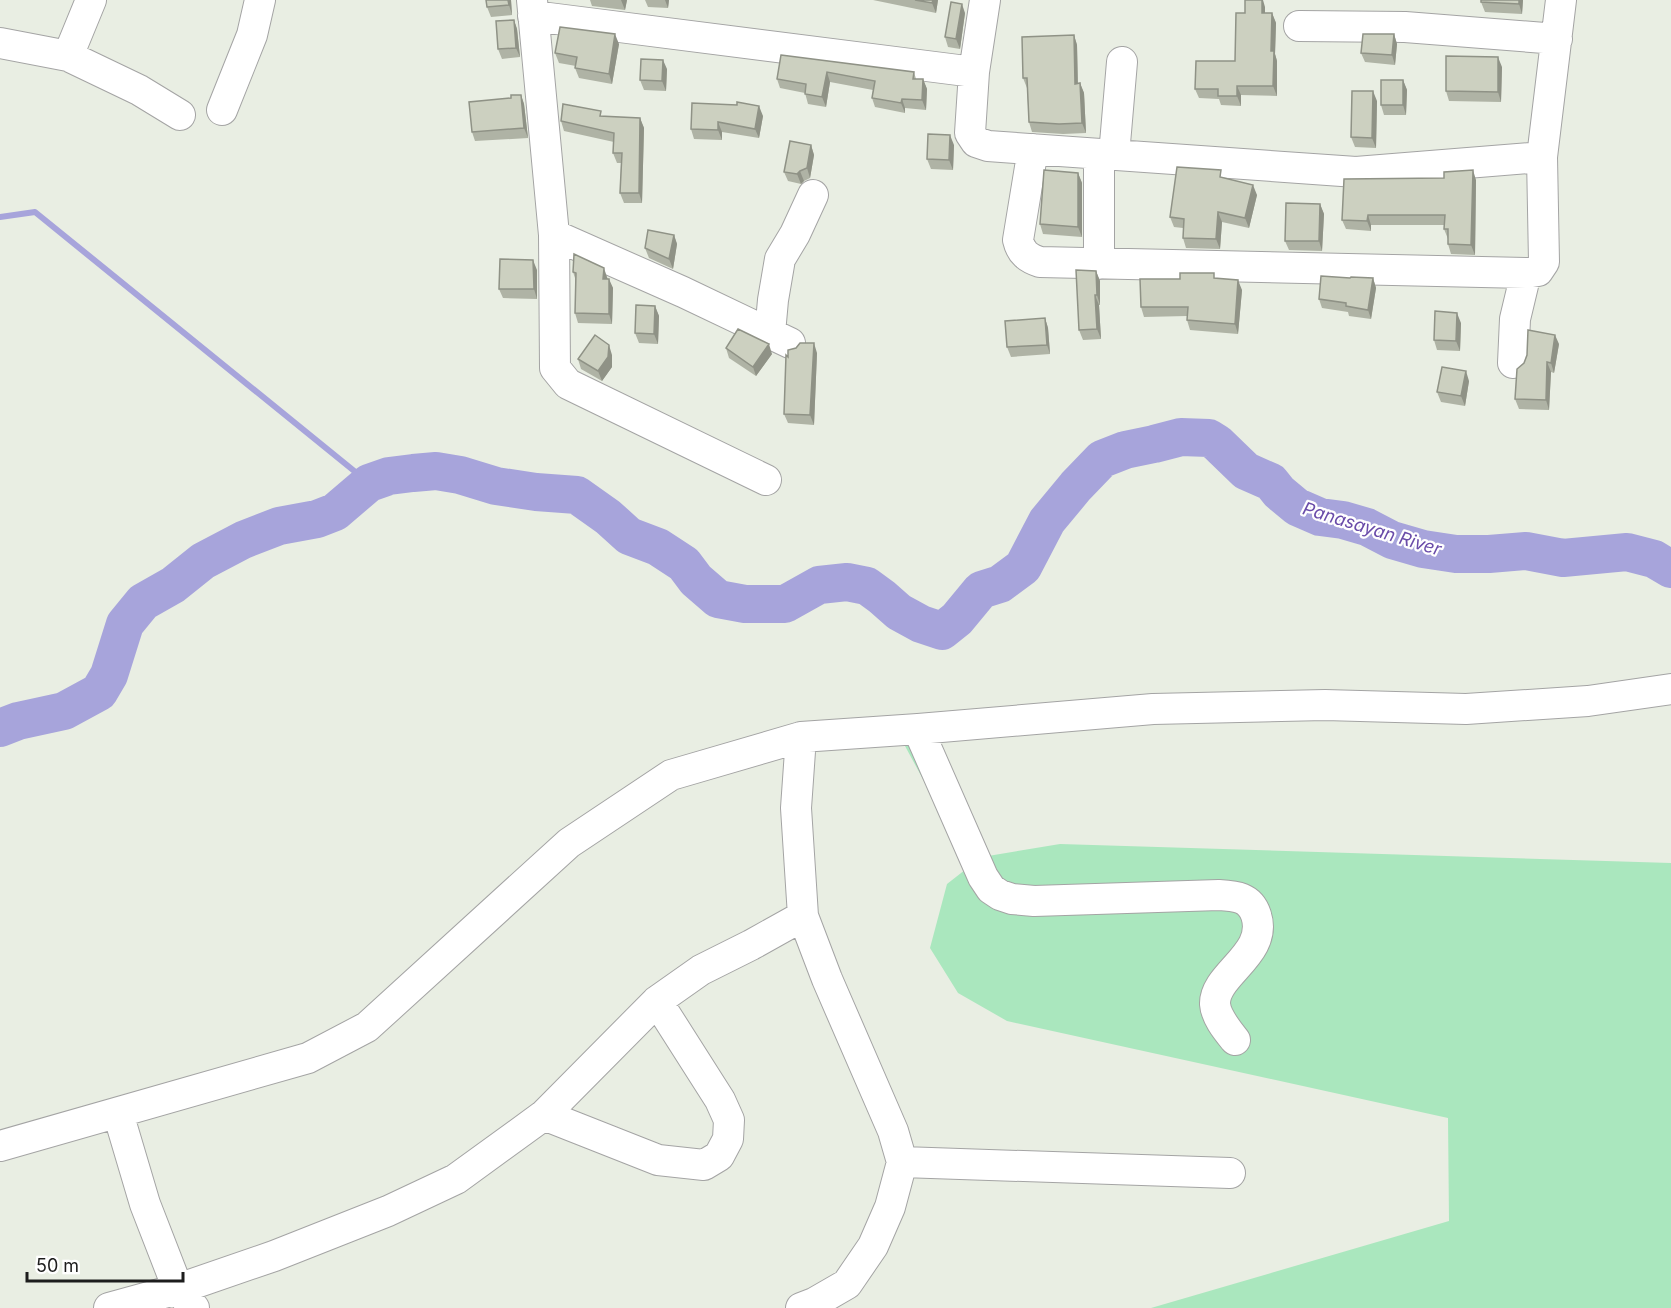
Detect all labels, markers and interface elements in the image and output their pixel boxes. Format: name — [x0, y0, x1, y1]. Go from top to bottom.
water label: Panasayan River — [1300, 497, 1445, 560]
scale bar — [27, 1245, 183, 1283]
text: 50 m — [36, 1255, 79, 1276]

